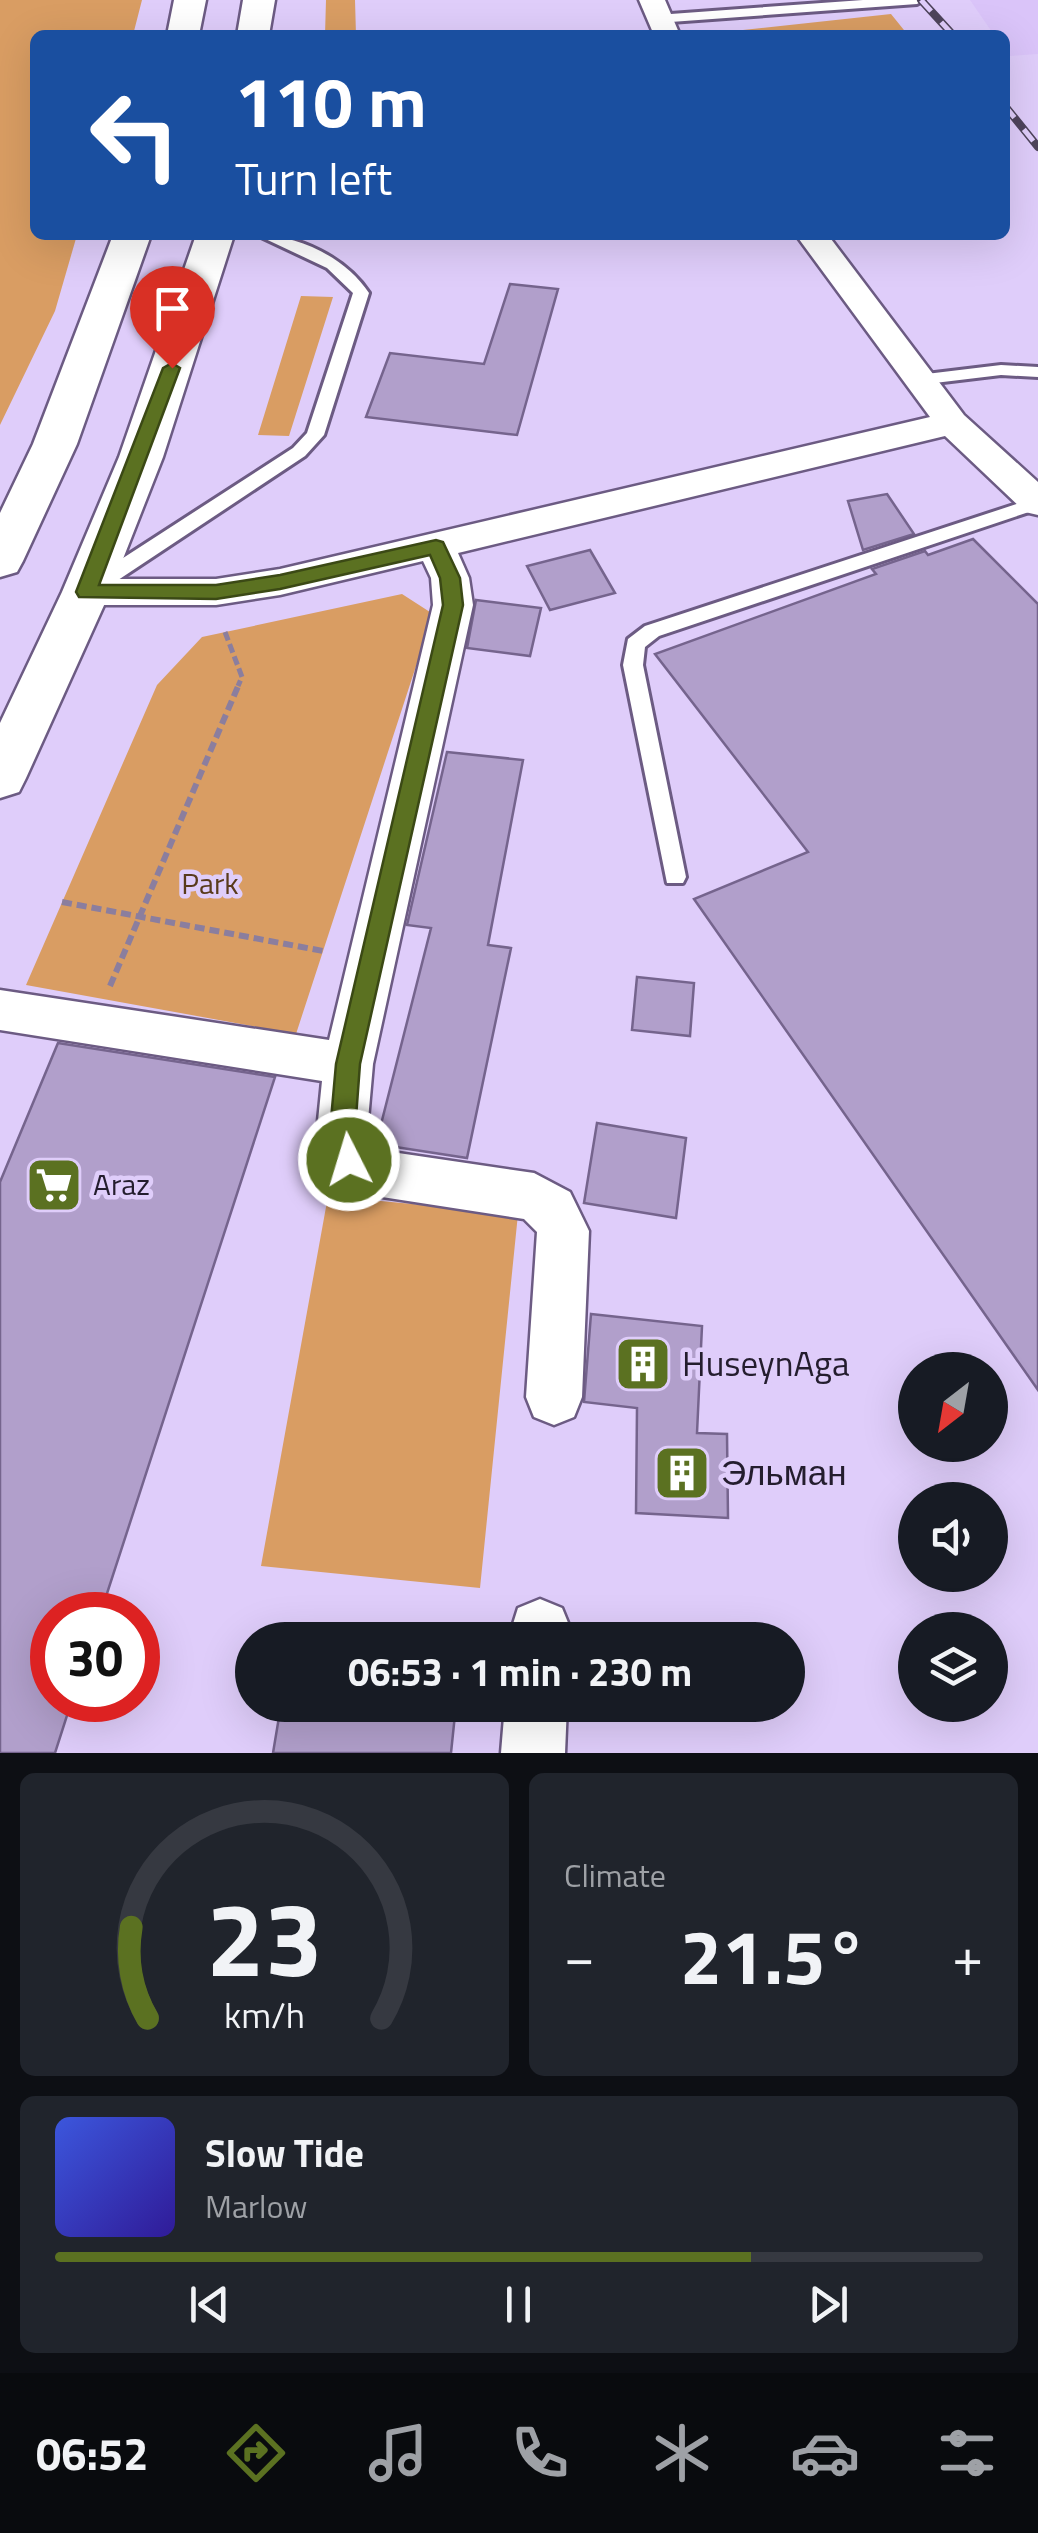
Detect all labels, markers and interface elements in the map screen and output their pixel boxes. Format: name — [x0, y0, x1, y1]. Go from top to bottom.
text: 110 m — [235, 48, 427, 154]
icon: left — [70, 70, 200, 200]
text: Turn left — [235, 144, 392, 212]
pin — [130, 266, 215, 369]
icon: arrive — [145, 281, 200, 336]
park label: Park — [181, 860, 239, 906]
position arrow — [297, 1108, 401, 1212]
supermarket icon: Araz — [24, 1155, 84, 1215]
place label: Araz — [93, 1161, 150, 1207]
building icon: HuseynAga — [613, 1334, 673, 1394]
place label: HuseynAga — [682, 1336, 850, 1390]
north arrow — [898, 1352, 1008, 1462]
map controls — [898, 1352, 1008, 1722]
building icon: Эльман — [652, 1443, 712, 1503]
place label: Эльман — [721, 1445, 847, 1499]
button: sound — [898, 1482, 1008, 1592]
speed limit sign: 30 — [30, 1592, 160, 1722]
button: layers — [898, 1612, 1008, 1722]
text: 06:53 · 1 min · 230 m — [348, 1643, 692, 1701]
text: Climate — [564, 1851, 666, 1899]
text: 23 — [206, 1858, 323, 2016]
text: 21.5° — [680, 1899, 867, 2013]
text: − — [564, 1914, 595, 1997]
text: + — [952, 1914, 983, 1997]
text: km/h — [224, 1987, 305, 2042]
text: Slow Tide — [205, 2124, 364, 2182]
text: Marlow — [205, 2182, 308, 2230]
icon: previous — [182, 2277, 237, 2332]
icon: pause — [491, 2277, 546, 2332]
icon: next — [801, 2277, 856, 2332]
icon: directions — [221, 2418, 291, 2488]
icon: music — [363, 2418, 433, 2488]
icon: phone — [505, 2418, 575, 2488]
icon: climate — [647, 2418, 717, 2488]
icon: car — [790, 2418, 860, 2488]
icon: filters — [932, 2418, 1002, 2488]
text: 06:52 — [36, 2419, 148, 2487]

